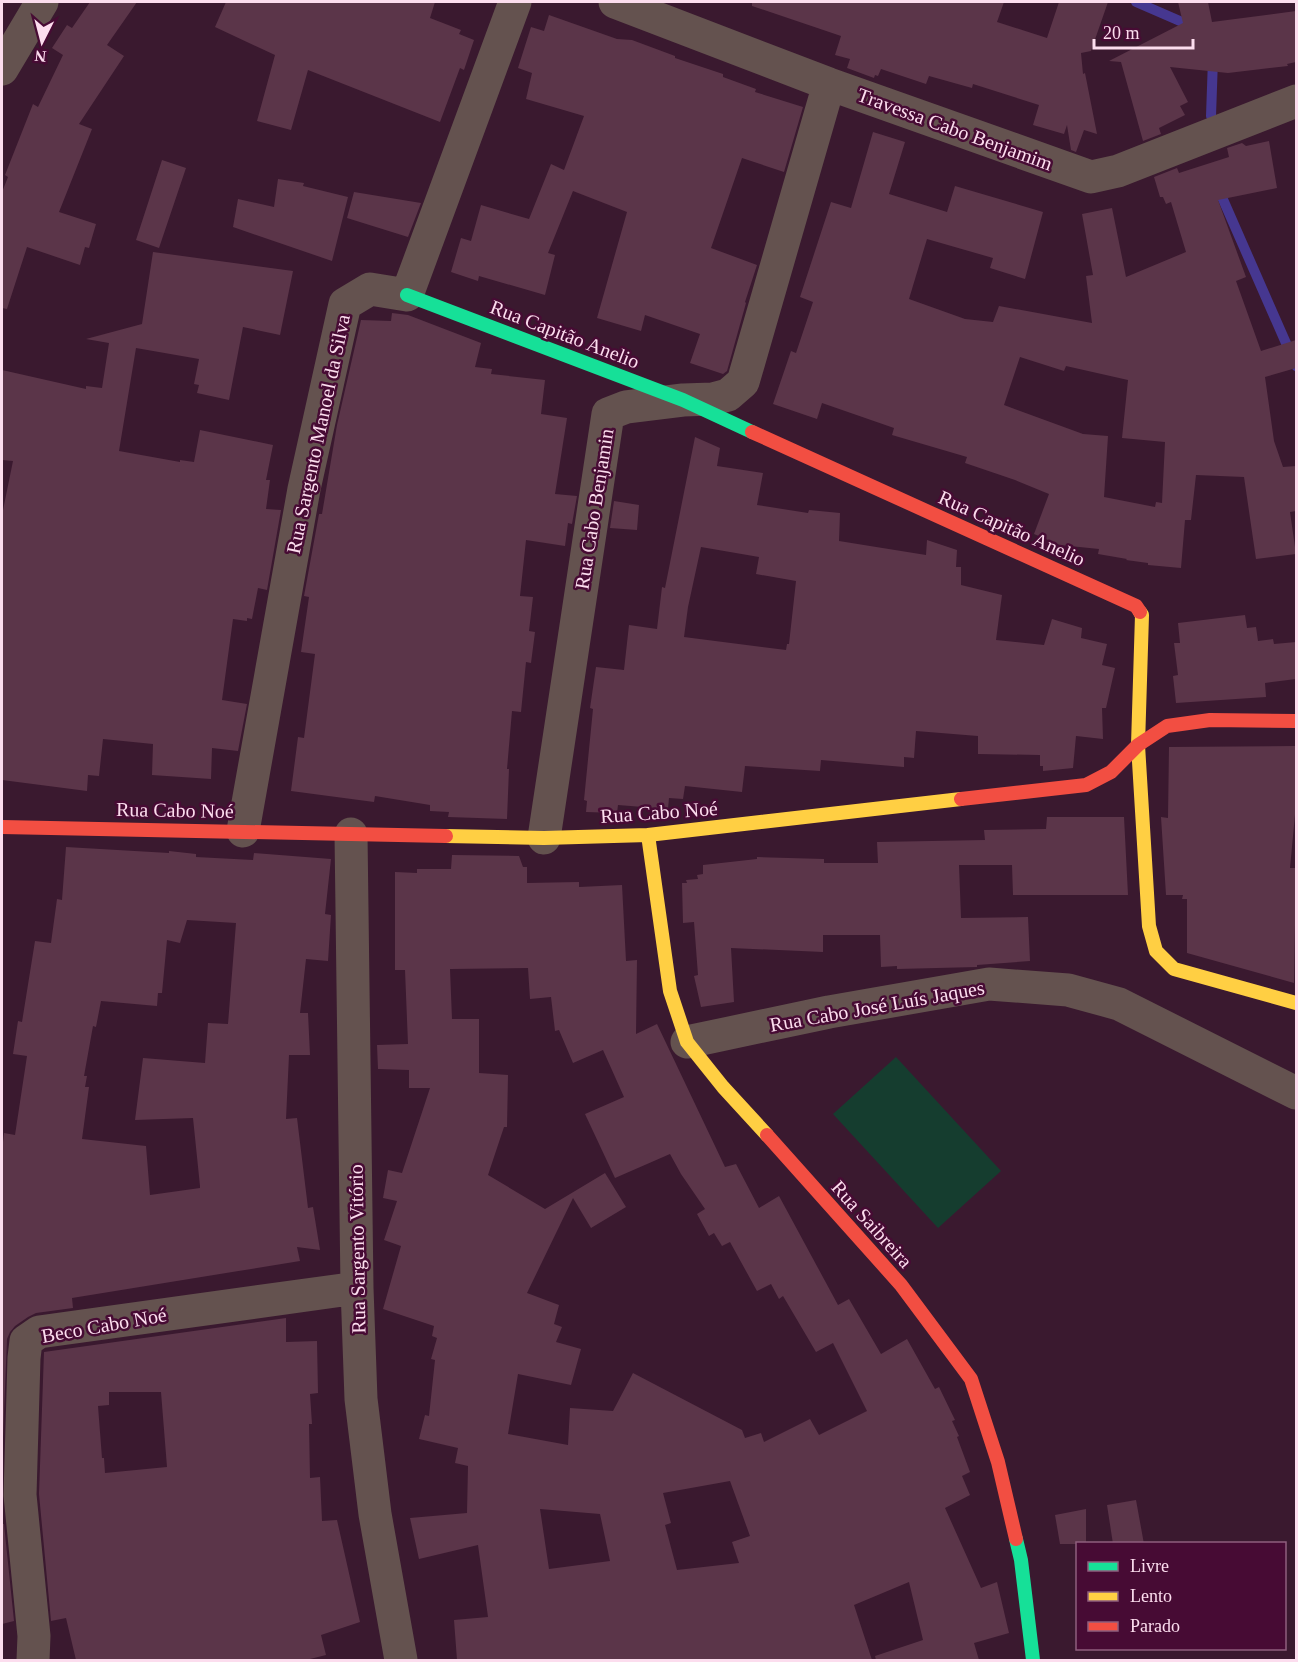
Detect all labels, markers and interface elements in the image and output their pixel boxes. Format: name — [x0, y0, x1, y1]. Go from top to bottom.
north arrow — [12, 12, 72, 72]
scale bar — [1094, 12, 1193, 50]
text: 20 m — [1103, 23, 1140, 43]
text: N — [33, 47, 47, 65]
street label: Travessa Cabo Benjamim — [854, 83, 1056, 176]
street label: Rua Capitão Anelio — [487, 295, 643, 373]
street label: Rua Sargento Manoel da Silva — [282, 312, 355, 556]
street label: Rua Cabo Benjamin — [570, 427, 619, 591]
street label: Rua Capitão Anelio — [935, 486, 1089, 571]
street label: Rua Cabo Noé — [599, 797, 719, 827]
street label: Rua Cabo Noé — [116, 798, 234, 822]
street label: Rua Cabo José Luís Jaques — [768, 976, 987, 1037]
street label: Rua Sargento Vitório — [345, 1164, 370, 1334]
street label: Rua Saibreira — [827, 1176, 917, 1272]
street label: Beco Cabo Noé — [40, 1303, 168, 1347]
legend — [1076, 1542, 1286, 1650]
text: Livre — [1130, 1556, 1169, 1576]
text: Lento — [1130, 1586, 1172, 1606]
text: Parado — [1130, 1616, 1180, 1636]

